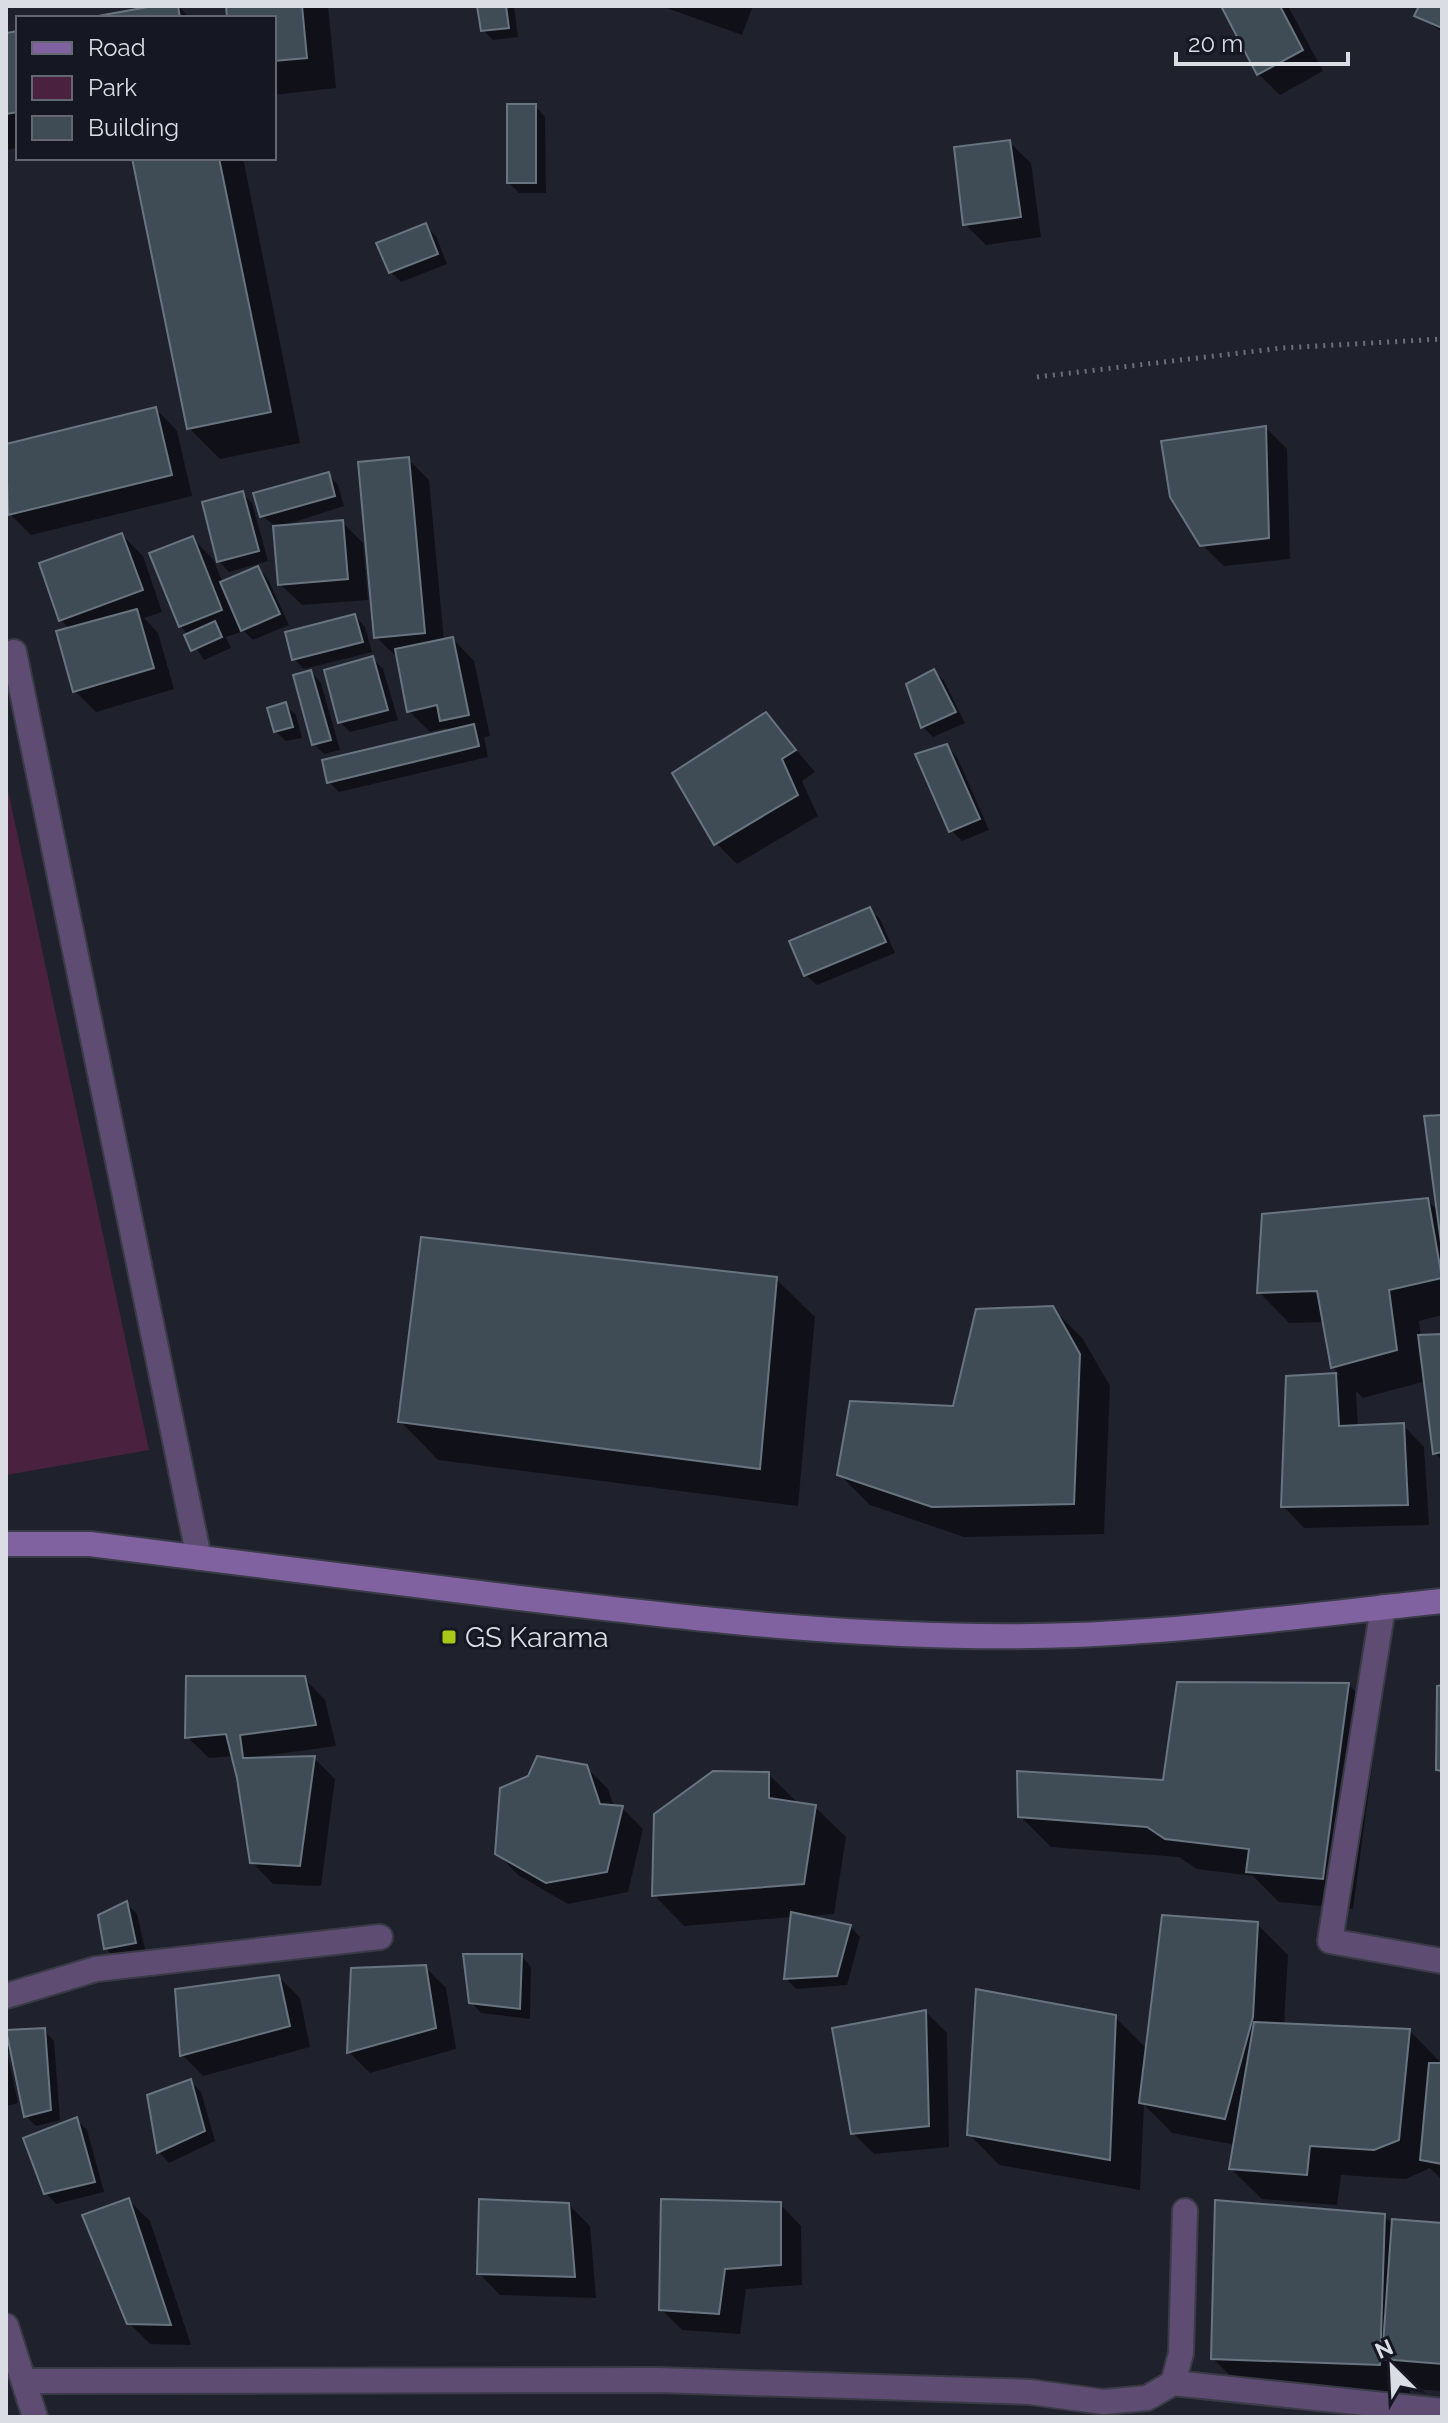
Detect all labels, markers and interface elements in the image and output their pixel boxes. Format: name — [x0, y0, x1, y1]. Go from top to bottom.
legend — [16, 16, 276, 160]
scale bar — [1176, 16, 1348, 66]
text: 20 m — [1188, 29, 1243, 58]
text: Road — [88, 33, 146, 62]
text: Park — [88, 73, 137, 102]
text: Building — [88, 113, 179, 142]
place label: GS Karama — [465, 1621, 608, 1654]
marker: GS Karama — [440, 1628, 458, 1646]
north arrow — [1352, 2327, 1432, 2407]
text: N — [1371, 2333, 1397, 2364]

